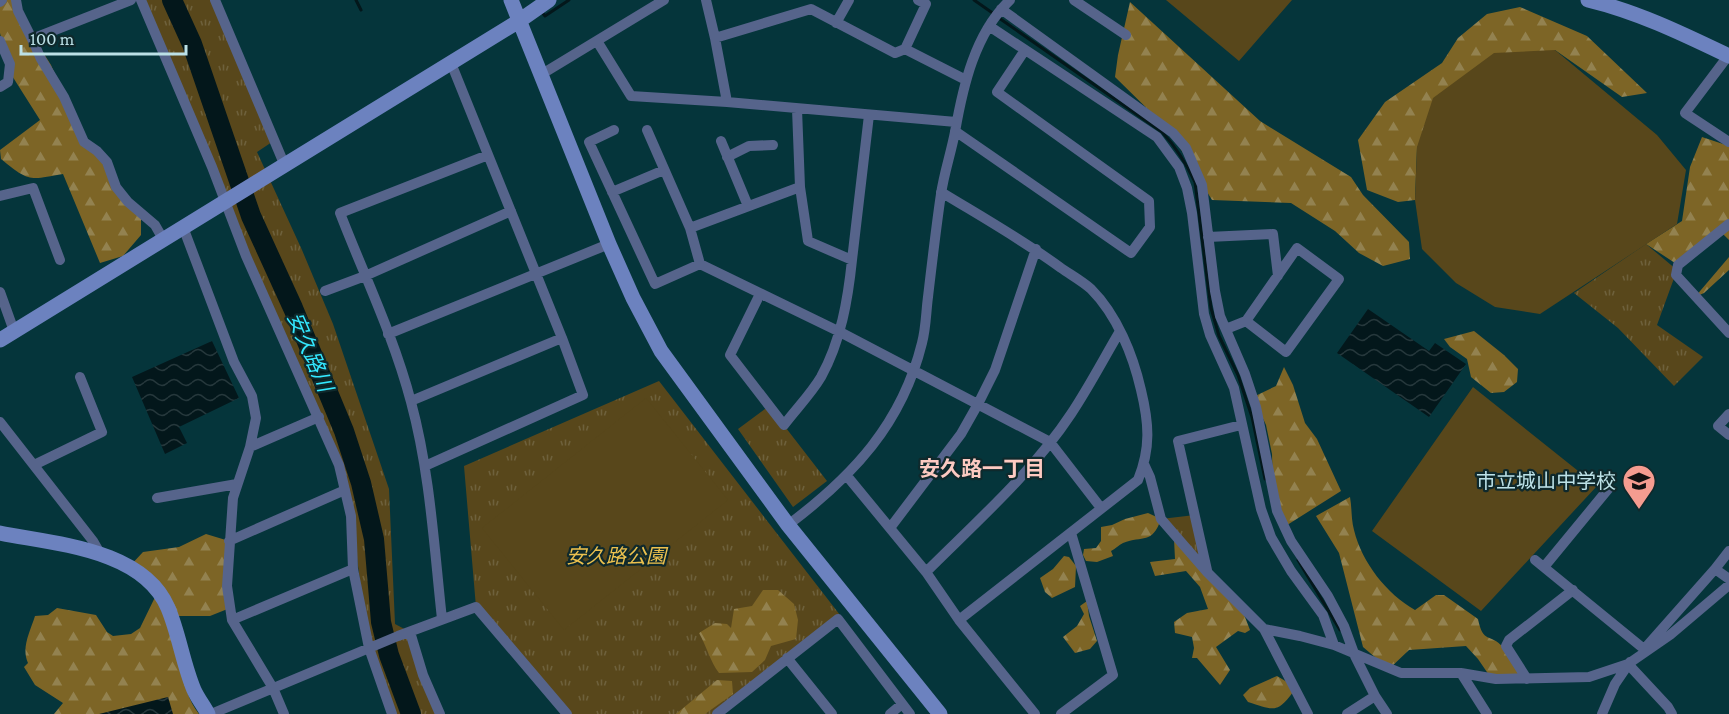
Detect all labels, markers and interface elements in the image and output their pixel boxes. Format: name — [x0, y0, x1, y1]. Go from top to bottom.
scale bar — [21, 18, 186, 56]
text: 100 m — [30, 29, 75, 49]
water label: 安久路川 — [283, 309, 338, 397]
district label: 安久路一丁目 — [919, 457, 1045, 481]
school or university icon: 市立城山中学校 — [1621, 463, 1657, 510]
place label: 市立城山中学校 — [1476, 470, 1616, 492]
park label: 安久路公園 — [566, 545, 669, 567]

